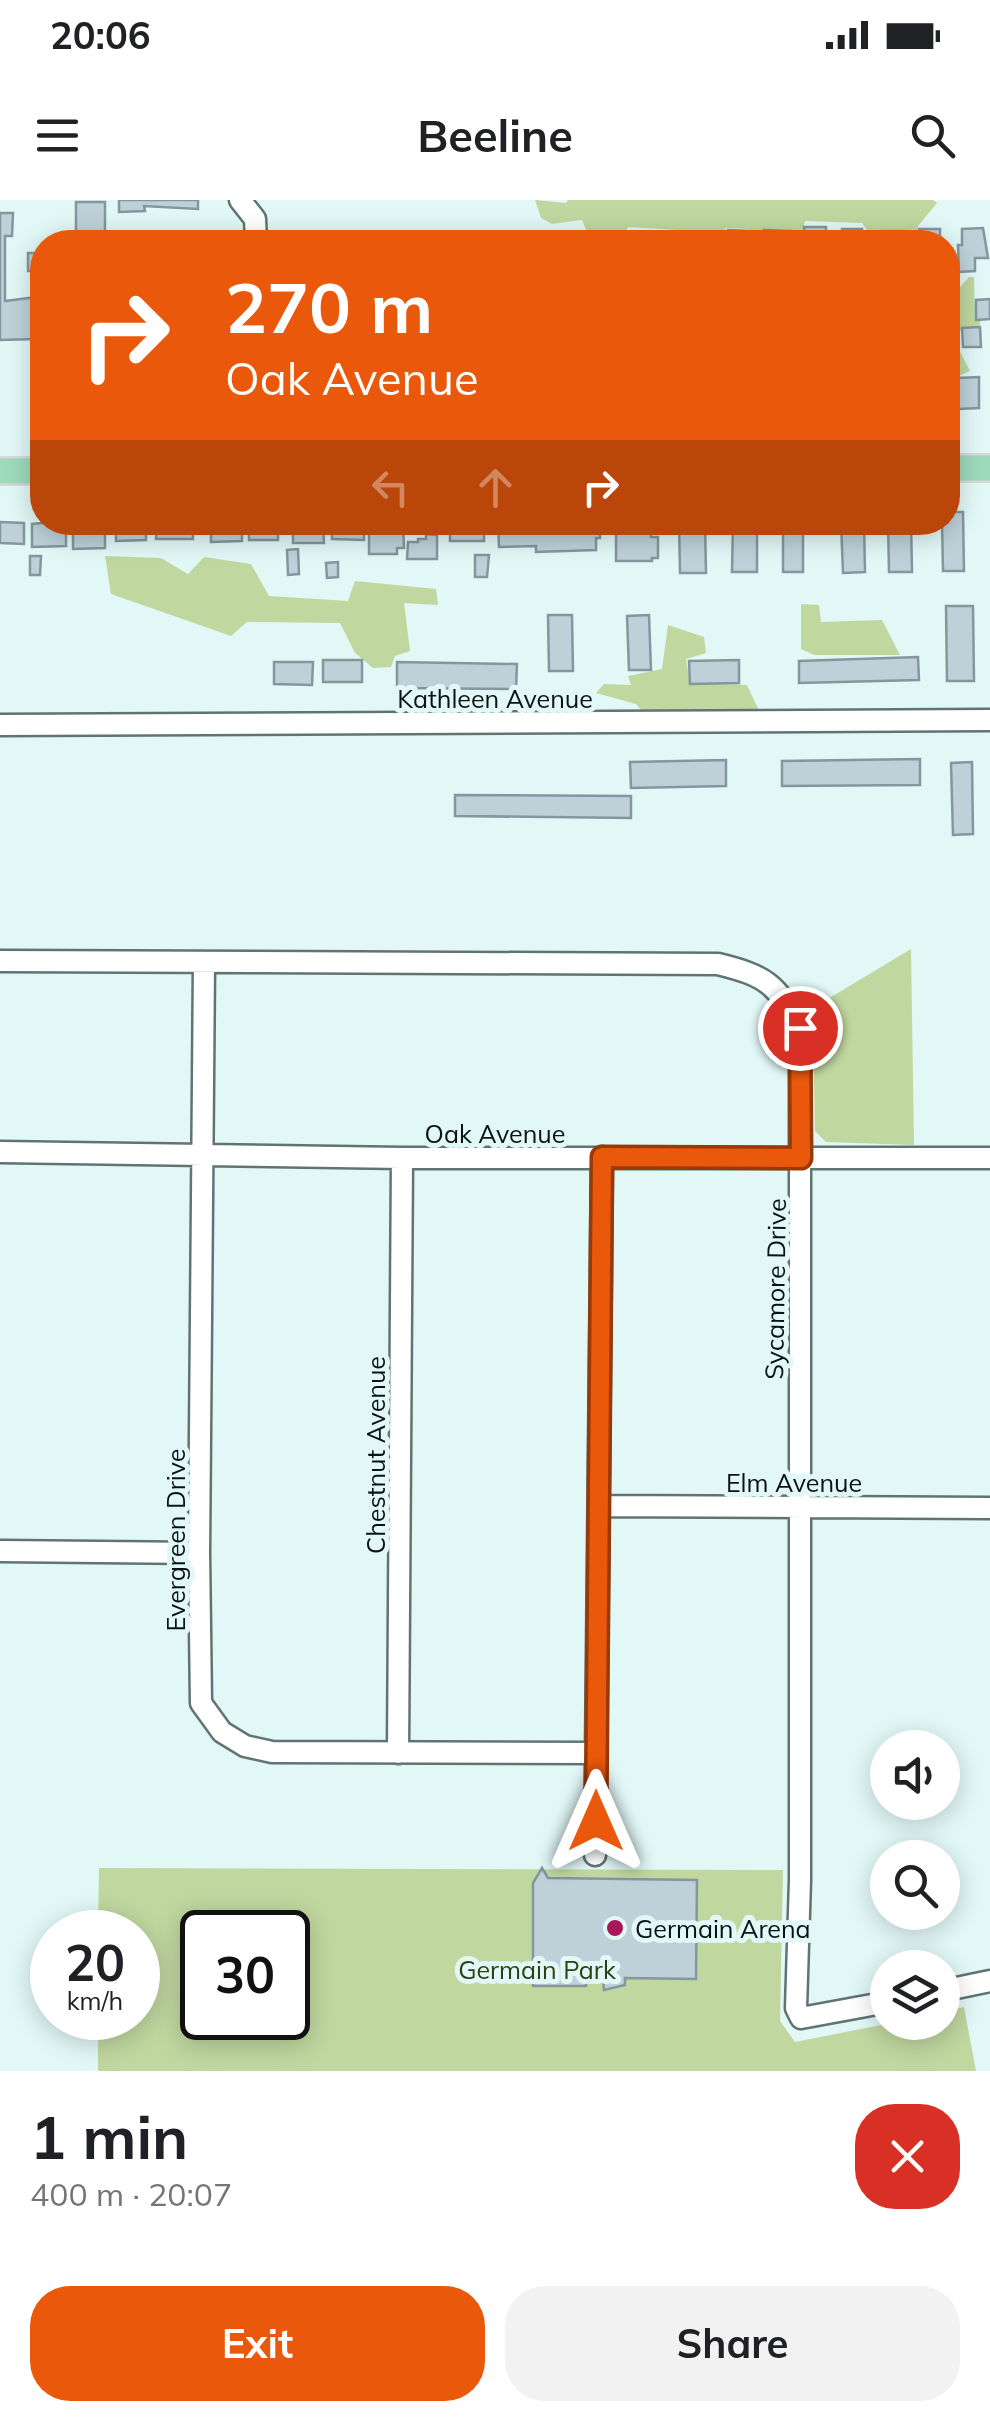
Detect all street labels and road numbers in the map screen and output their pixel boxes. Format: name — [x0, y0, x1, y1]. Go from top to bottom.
street label: Kathleen Avenue — [397, 683, 593, 714]
street label: Oak Avenue — [425, 1118, 565, 1149]
street label: Sycamore Drive — [758, 1198, 792, 1380]
street label: Chestnut Avenue — [360, 1356, 391, 1554]
street label: Evergreen Drive — [160, 1449, 191, 1631]
street label: Elm Avenue — [726, 1467, 862, 1498]

